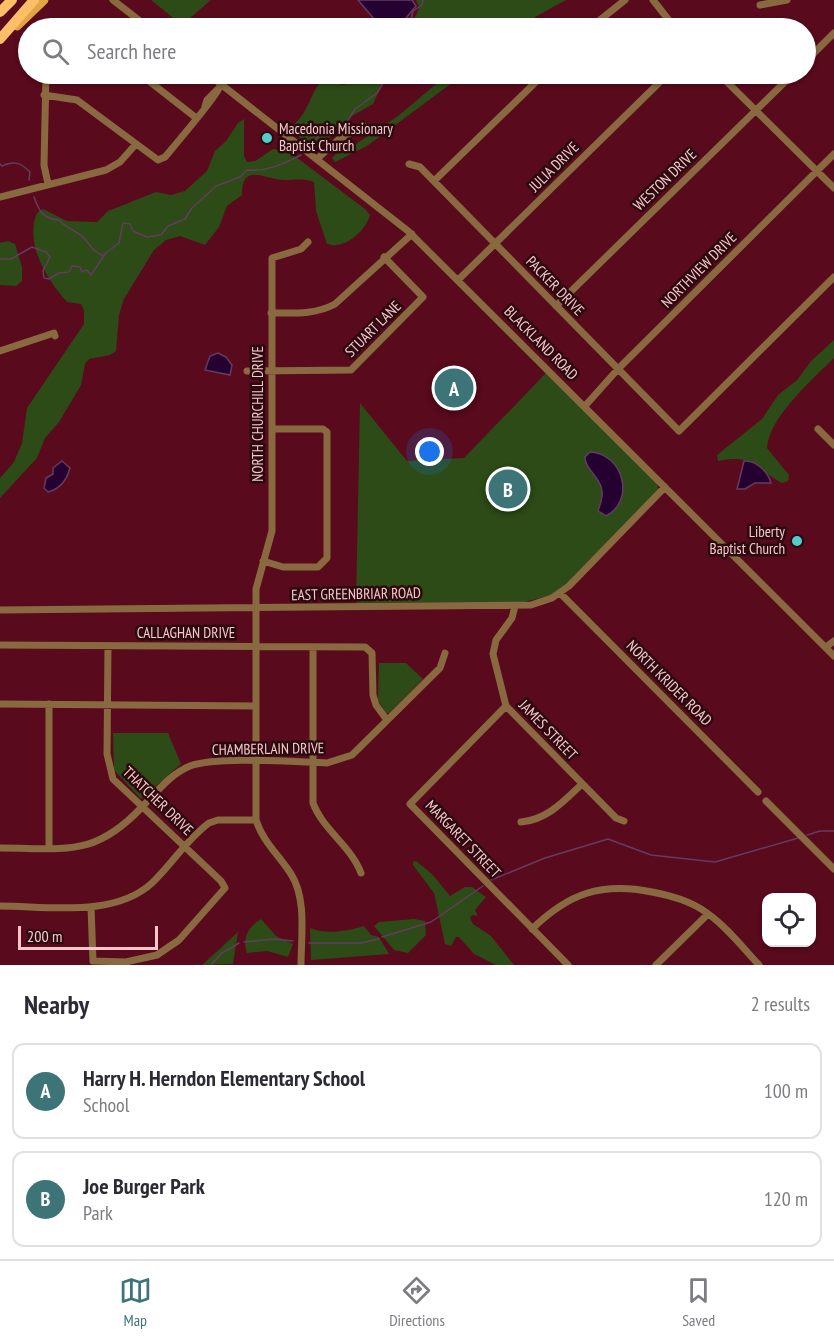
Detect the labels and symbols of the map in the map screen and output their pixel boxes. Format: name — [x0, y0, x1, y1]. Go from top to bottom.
place label: Macedonia Missionary Baptist Church — [279, 119, 393, 155]
marker: Macedonia Missionary Baptist Church — [260, 131, 274, 145]
street label: JULIA DRIVE — [524, 138, 583, 196]
street label: WESTON DRIVE — [629, 145, 700, 214]
street label: NORTHVIEW DRIVE — [657, 228, 740, 311]
street label: PACKER DRIVE — [522, 252, 589, 320]
street label: STUART LANE — [341, 297, 405, 361]
street label: BLACKLAND ROAD — [500, 302, 582, 384]
street label: NORTH CHURCHILL DRIVE — [248, 346, 267, 482]
pin: A — [434, 366, 474, 410]
your location — [415, 437, 444, 466]
pin: B — [488, 466, 528, 512]
place label: Liberty Baptist Church — [710, 522, 785, 558]
marker: Liberty Baptist Church — [790, 534, 804, 548]
street label: EAST GREENBRIAR ROAD — [291, 583, 421, 604]
street label: CALLAGHAN DRIVE — [137, 623, 235, 642]
street label: NORTH KRIDER ROAD — [623, 636, 716, 729]
street label: JAMES STREET — [514, 695, 582, 764]
street label: CHAMBERLAIN DRIVE — [212, 738, 324, 759]
street label: THATCHER DRIVE — [119, 762, 198, 839]
street label: MARGARET STREET — [421, 796, 505, 882]
scale bar — [18, 923, 158, 950]

